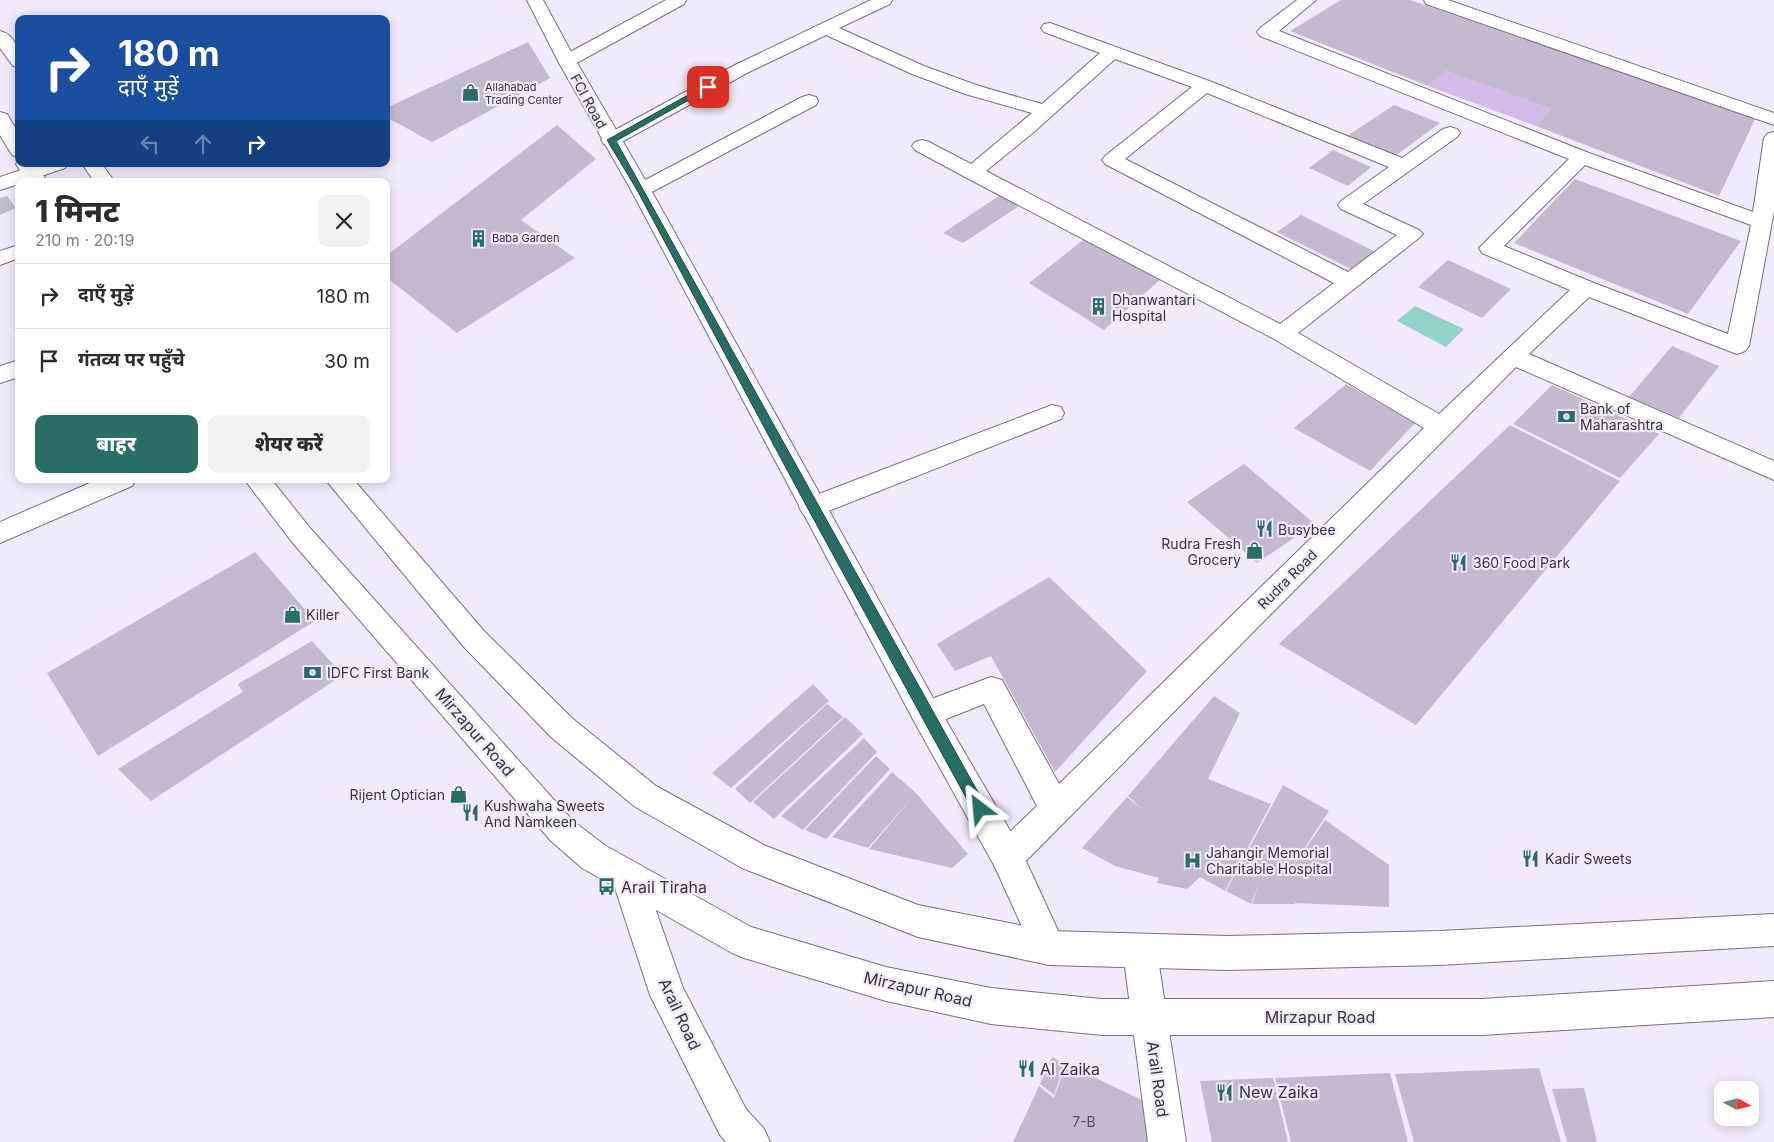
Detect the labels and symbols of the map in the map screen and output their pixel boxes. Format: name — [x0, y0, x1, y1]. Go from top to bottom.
pin — [687, 66, 729, 108]
street label: FCI Road — [567, 71, 611, 131]
place label: Allahabad Trading Center — [485, 80, 563, 107]
shop icon: Allahabad Trading Center — [461, 83, 481, 103]
building icon: Baba Garden — [468, 228, 488, 248]
place label: Baba Garden — [492, 231, 559, 245]
place label: Dhanwantari Hospital — [1112, 291, 1196, 324]
building icon: Dhanwantari Hospital — [1088, 297, 1108, 317]
place label: Bank of Maharashtra — [1580, 400, 1663, 433]
bank icon: Bank of Maharashtra — [1556, 406, 1576, 426]
restaurant icon: Busybee — [1254, 519, 1274, 539]
place label: Busybee — [1278, 521, 1336, 538]
place label: Rudra Fresh Grocery — [1161, 535, 1241, 568]
shop icon: Rudra Fresh Grocery — [1245, 541, 1265, 561]
street label: Rudra Road — [1254, 546, 1320, 612]
restaurant icon: 360 Food Park — [1449, 552, 1469, 572]
place label: 360 Food Park — [1473, 554, 1570, 571]
shop icon: Killer — [282, 604, 302, 624]
place label: Killer — [306, 606, 339, 623]
bank icon: IDFC First Bank — [303, 662, 323, 682]
place label: IDFC First Bank — [327, 664, 429, 681]
street label: Mirzapur Road — [431, 684, 519, 780]
position arrow — [953, 782, 1005, 834]
shop icon: Rijent Optician — [449, 784, 469, 804]
place label: Rijent Optician — [349, 786, 445, 803]
place label: Kushwaha Sweets And Namkeen — [484, 797, 605, 830]
restaurant icon: Kushwaha Sweets And Namkeen — [460, 803, 480, 823]
place label: Jahangir Memorial Charitable Hospital — [1206, 844, 1332, 877]
restaurant icon: Kadir Sweets — [1521, 848, 1541, 868]
hospital icon: Jahangir Memorial Charitable Hospital — [1182, 850, 1202, 870]
place label: Kadir Sweets — [1545, 850, 1632, 867]
bus stop icon: Arail Tiraha — [597, 877, 617, 897]
place label: Arail Tiraha — [621, 877, 707, 897]
street label: Mirzapur Road — [862, 967, 974, 1011]
street label: Arail Road — [655, 975, 705, 1053]
street label: Mirzapur Road — [1265, 1007, 1375, 1027]
street label: Arail Road — [1143, 1040, 1173, 1118]
restaurant icon: Al Zaika — [1016, 1059, 1036, 1079]
place label: Al Zaika — [1040, 1059, 1100, 1079]
north arrow — [1714, 1081, 1759, 1126]
restaurant icon: New Zaika — [1215, 1082, 1235, 1102]
place label: New Zaika — [1239, 1082, 1318, 1102]
house number: 7-B — [1072, 1113, 1096, 1130]

